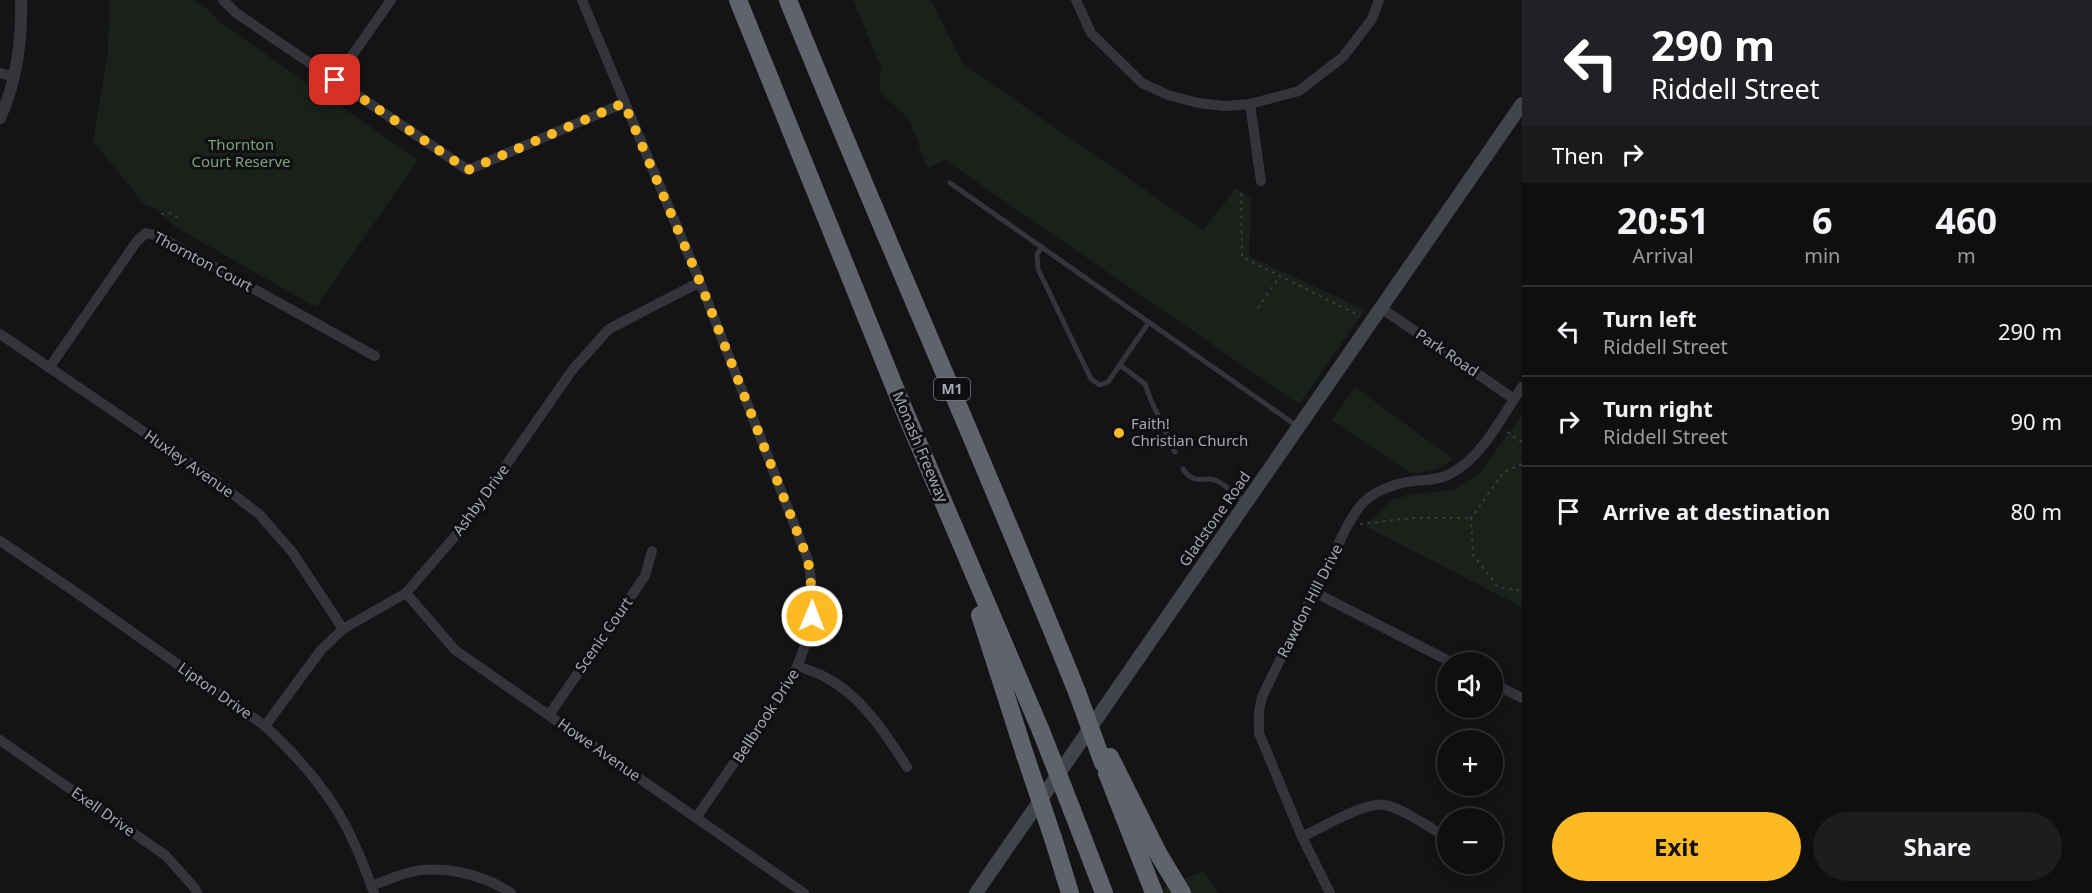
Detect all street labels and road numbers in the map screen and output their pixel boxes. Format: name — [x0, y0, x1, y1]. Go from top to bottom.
street label: Thornton Court — [151, 227, 257, 296]
street label: Park Road — [1412, 324, 1483, 380]
road number: M1 — [934, 378, 970, 400]
street label: Monash Freeway — [888, 388, 953, 506]
street label: Huxley Avenue — [141, 425, 238, 501]
street label: Ashby Drive — [448, 460, 513, 539]
street label: Gladstone Road — [1174, 467, 1254, 570]
street label: Rawdon Hill Drive — [1272, 540, 1346, 661]
street label: Scenic Court — [570, 592, 637, 676]
street label: Lipton Drive — [175, 657, 256, 723]
street label: Bellbrook Drive — [727, 665, 803, 766]
street label: Howe Avenue — [554, 713, 645, 785]
street label: Exell Drive — [68, 782, 139, 840]

